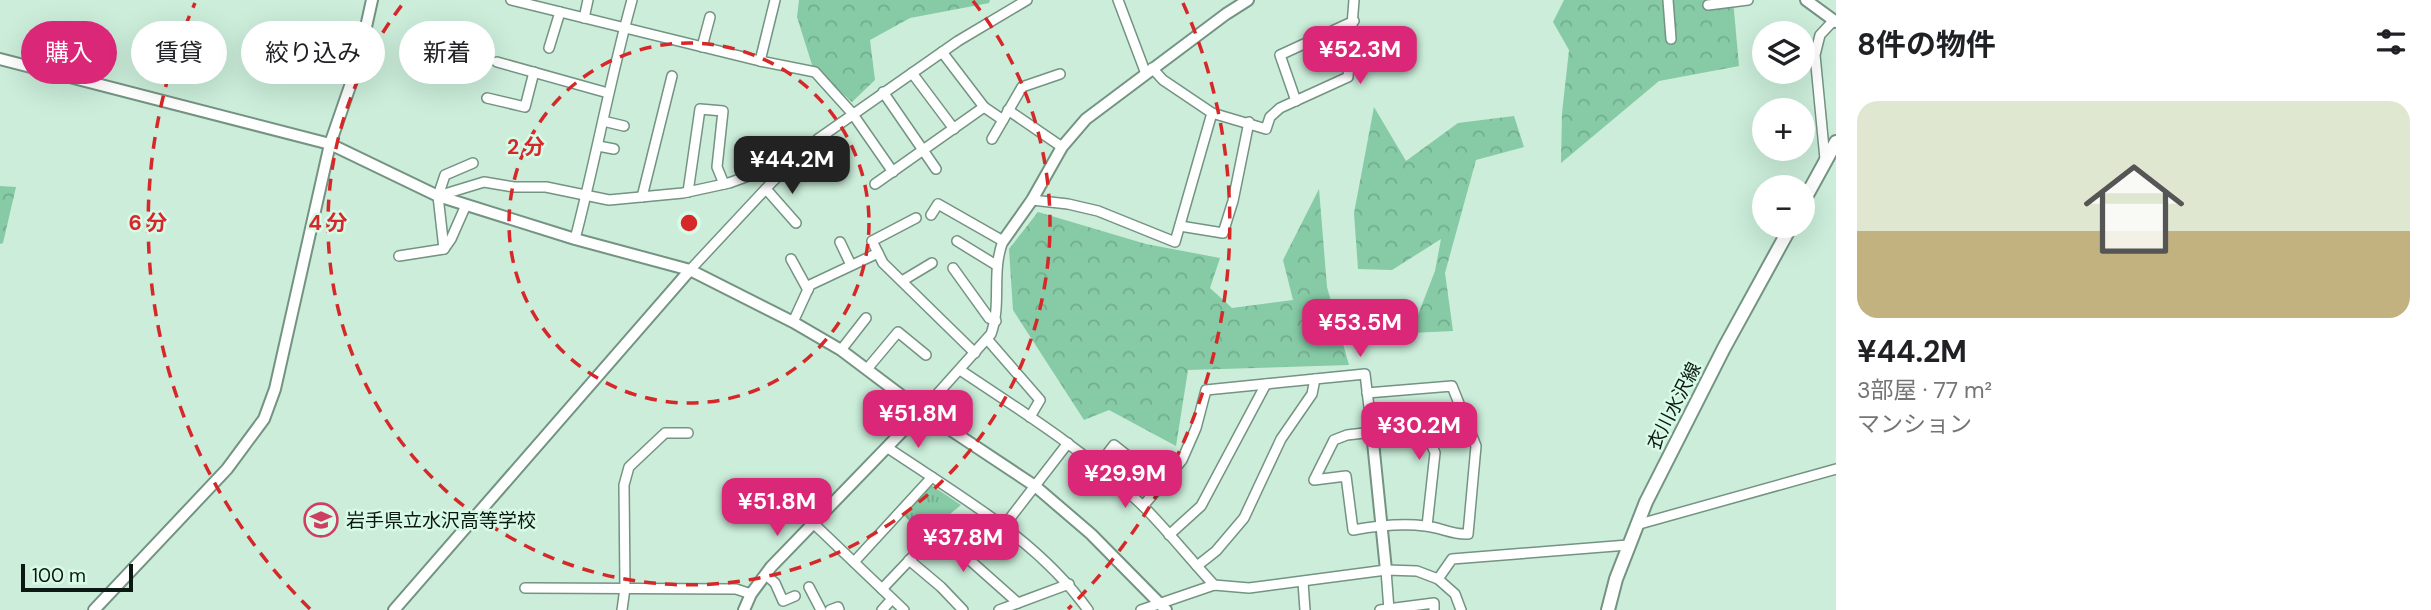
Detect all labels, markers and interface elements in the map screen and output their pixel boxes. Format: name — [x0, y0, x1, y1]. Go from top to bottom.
chip: 購入 — [21, 21, 117, 84]
chip: 賃貸 — [131, 21, 227, 84]
chip: 絞り込み — [241, 21, 385, 84]
chip: 新着 — [399, 21, 495, 84]
map controls — [1752, 21, 1815, 238]
button: layers — [1752, 21, 1815, 84]
icon: filters — [2372, 23, 2410, 61]
text: 8件の物件 — [1857, 25, 1996, 64]
pin: ¥52.3M — [1303, 27, 1417, 86]
text: ¥52.3M — [1319, 34, 1401, 64]
button: + — [1752, 98, 1815, 161]
text: 2 分 — [507, 133, 545, 161]
pin: ¥44.2M — [735, 136, 849, 196]
text: ¥44.2M — [750, 144, 834, 174]
icon: home — [2071, 146, 2197, 272]
button: − — [1752, 175, 1815, 238]
text: 6 分 — [128, 209, 168, 237]
text: 4 分 — [308, 209, 348, 237]
centre of rings — [677, 211, 701, 235]
pin: ¥53.5M — [1303, 300, 1417, 359]
text: ¥53.5M — [1318, 307, 1402, 337]
text: ¥44.2M — [1857, 332, 1967, 371]
street label: 衣川水沢線 — [1641, 358, 1707, 454]
text: 3部屋 · 77 m² — [1857, 375, 1992, 405]
pin: ¥51.8M — [861, 391, 975, 450]
text: ¥51.8M — [879, 398, 957, 428]
pin: ¥30.2M — [1362, 402, 1476, 462]
text: マンション — [1857, 409, 1972, 439]
text: ¥30.2M — [1377, 410, 1461, 440]
pin: ¥29.9M — [1068, 450, 1182, 510]
text: ¥29.9M — [1084, 458, 1166, 488]
pin: ¥51.8M — [720, 478, 834, 538]
text: ¥51.8M — [738, 486, 816, 516]
school or university icon: 岩手県立水沢高等学校 — [302, 501, 340, 539]
place label: 岩手県立水沢高等学校 — [346, 508, 536, 533]
pin: ¥37.8M — [906, 514, 1020, 574]
text: ¥37.8M — [923, 522, 1003, 552]
scale bar — [21, 561, 133, 593]
text: 100 m — [32, 563, 86, 588]

